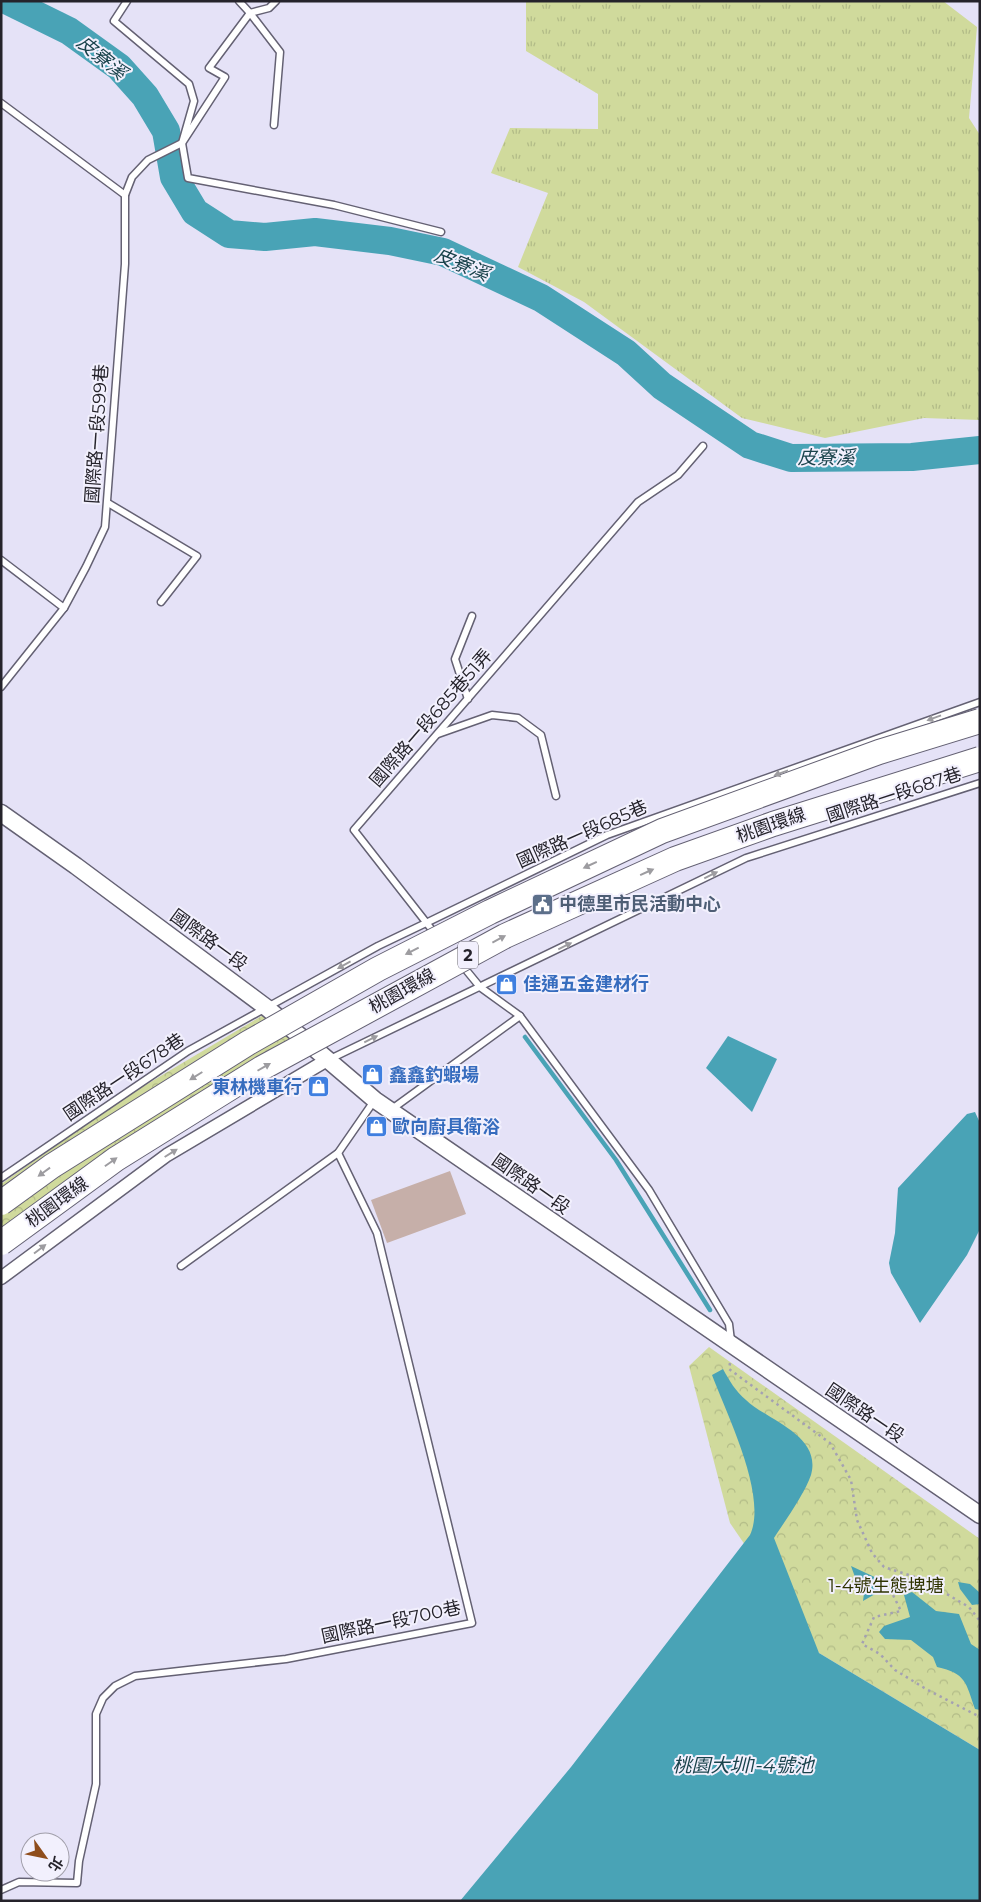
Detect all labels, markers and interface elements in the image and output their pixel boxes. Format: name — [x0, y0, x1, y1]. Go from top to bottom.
water label: 皮寮溪 — [72, 31, 133, 86]
water label: 皮寮溪 — [431, 243, 495, 287]
street label: 國際路一段599巷 — [81, 363, 113, 505]
water label: 皮寮溪 — [797, 446, 857, 469]
street label: 國際路一段685巷51弄 — [365, 645, 497, 791]
one-way arrow — [926, 714, 941, 722]
street label: 國際路一段687巷 — [824, 763, 964, 827]
one-way arrow — [773, 769, 788, 777]
street label: 國際路一段685巷 — [513, 795, 651, 873]
street label: 桃園環線 — [733, 803, 809, 847]
one-way arrow — [583, 861, 597, 869]
one-way arrow — [640, 867, 654, 875]
one-way arrow — [704, 871, 718, 879]
public building icon: 中德里市民活動中心 — [531, 892, 555, 916]
place label: 中德里市民活動中心 — [559, 893, 721, 915]
street label: 國際路一段 — [166, 905, 252, 975]
one-way arrow — [491, 935, 506, 943]
road number: 2 — [458, 942, 478, 968]
one-way arrow — [558, 942, 572, 950]
one-way arrow — [405, 947, 419, 955]
one-way arrow — [337, 961, 352, 969]
street label: 桃園環線 — [365, 964, 439, 1018]
shop icon: 佳通五金建材行 — [495, 972, 519, 996]
place label: 佳通五金建材行 — [523, 973, 649, 995]
street label: 國際路一段678巷 — [60, 1029, 188, 1125]
one-way arrow — [364, 1035, 378, 1043]
one-way arrow — [257, 1062, 270, 1071]
shop icon: 鑫鑫釣蝦場 — [361, 1063, 385, 1087]
place label: 鑫鑫釣蝦場 — [389, 1064, 479, 1086]
one-way arrow — [189, 1071, 202, 1081]
shop icon: 東林機車行 — [306, 1075, 330, 1099]
place label: 東林機車行 — [212, 1076, 302, 1098]
shop icon: 歐向廚具衛浴 — [364, 1115, 388, 1139]
place label: 歐向廚具衛浴 — [392, 1116, 500, 1138]
one-way arrow — [165, 1148, 178, 1157]
street label: 國際路一段 — [488, 1149, 574, 1219]
one-way arrow — [104, 1157, 118, 1167]
one-way arrow — [37, 1167, 50, 1177]
street label: 桃園環線 — [21, 1172, 93, 1232]
one-way arrow — [33, 1244, 47, 1254]
street label: 國際路一段 — [822, 1379, 908, 1447]
park label: 1-4號生態埤塘 — [828, 1575, 944, 1597]
street label: 國際路一段700巷 — [319, 1596, 463, 1648]
water label: 桃園大圳1-4號池 — [673, 1754, 815, 1777]
north arrow — [20, 1832, 70, 1882]
text: 北 — [45, 1853, 67, 1875]

